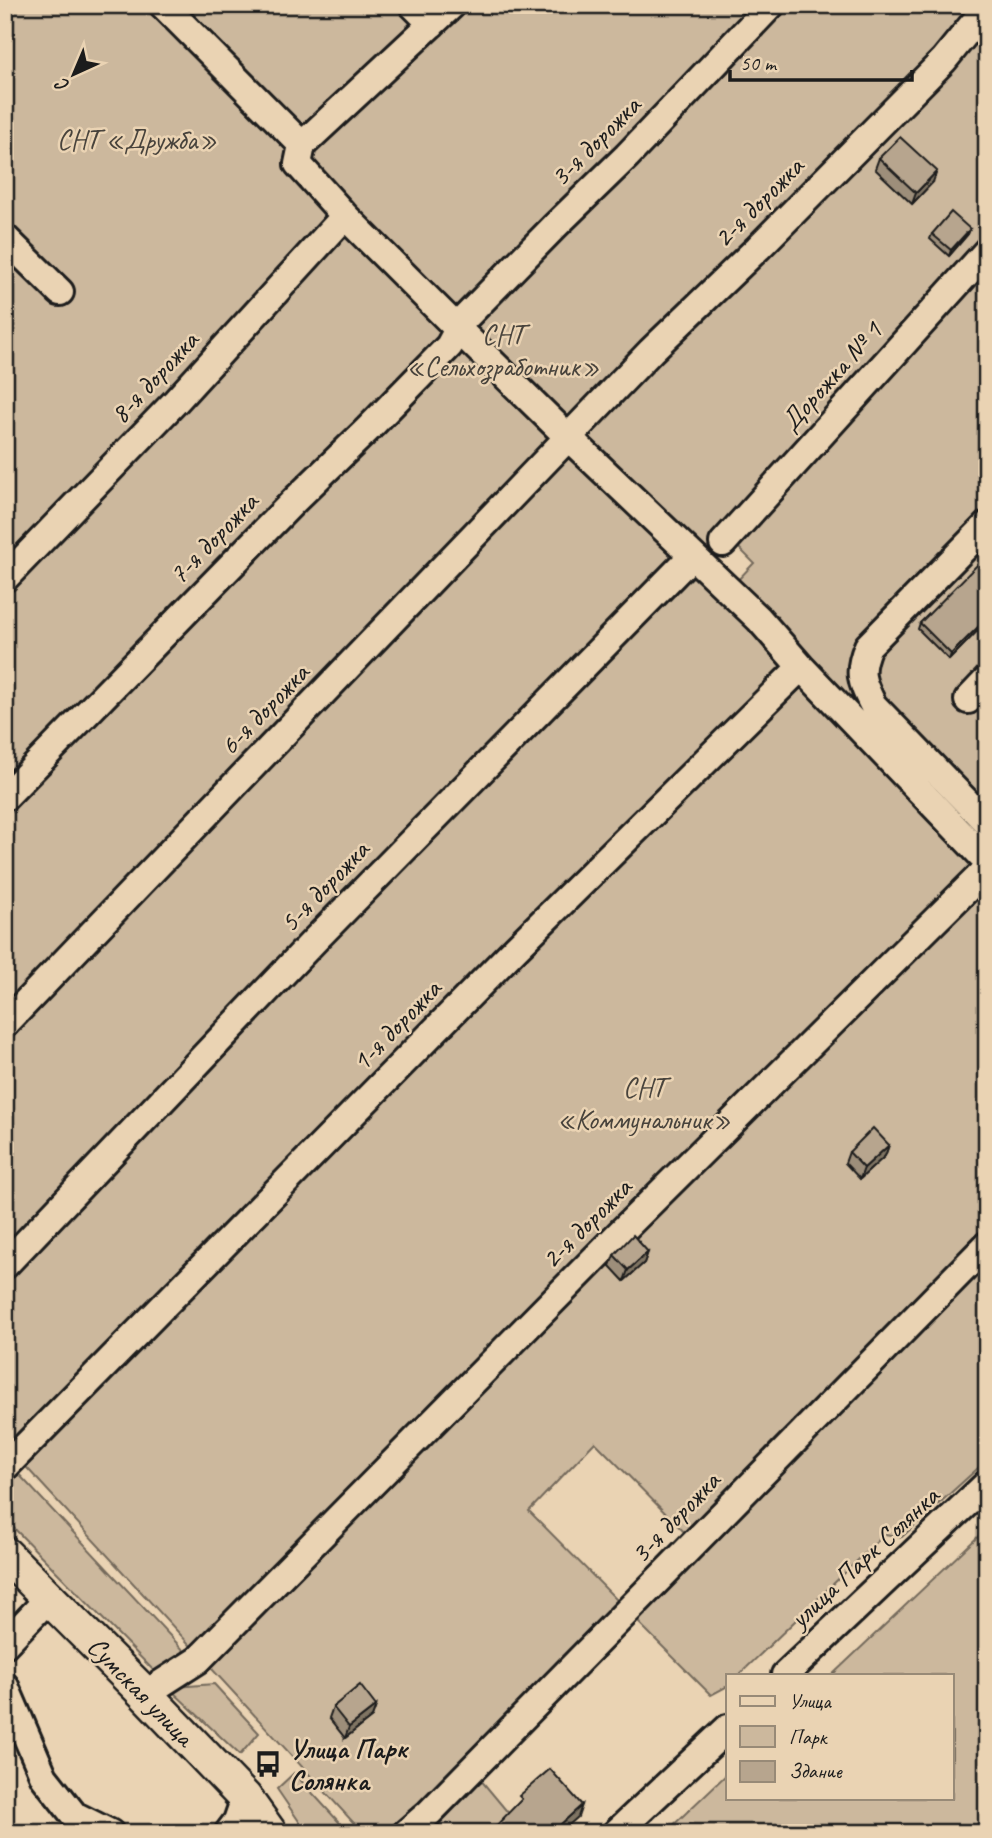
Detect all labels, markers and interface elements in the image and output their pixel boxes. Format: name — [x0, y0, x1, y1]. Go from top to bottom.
north arrow — [38, 38, 108, 108]
scale bar — [730, 38, 912, 82]
text: 50 m — [740, 50, 778, 76]
text: С — [49, 72, 75, 97]
street label: 3-я дорожка — [542, 87, 649, 194]
park label: СНТ «Дружба» — [57, 122, 217, 157]
street label: 2-я дорожка — [705, 148, 812, 255]
street label: Дорожка № 1 — [773, 313, 890, 438]
park label: СНТ «Сельхозработник» — [406, 317, 600, 385]
street label: 8-я дорожка — [102, 322, 207, 431]
street label: 7-я дорожка — [161, 484, 266, 591]
street label: 6-я дорожка — [212, 655, 317, 762]
street label: 5-я дорожка — [272, 832, 377, 939]
street label: 1-я дорожка — [344, 971, 449, 1078]
park label: СНТ «Коммунальник» — [557, 1070, 731, 1137]
street label: 2-я дорожка — [533, 1169, 640, 1276]
street label: 3-я дорожка — [623, 1463, 728, 1570]
street label: улица Парк Солянка — [780, 1477, 948, 1637]
street label: Сумская улица — [80, 1629, 204, 1755]
legend — [726, 1674, 954, 1800]
text: Улица — [789, 1688, 832, 1714]
text: Парк — [789, 1724, 829, 1750]
place label: Улица Парк Солянка — [289, 1731, 410, 1798]
bus stop icon: Улица Парк Солянка — [253, 1749, 283, 1779]
text: Здание — [789, 1758, 843, 1784]

